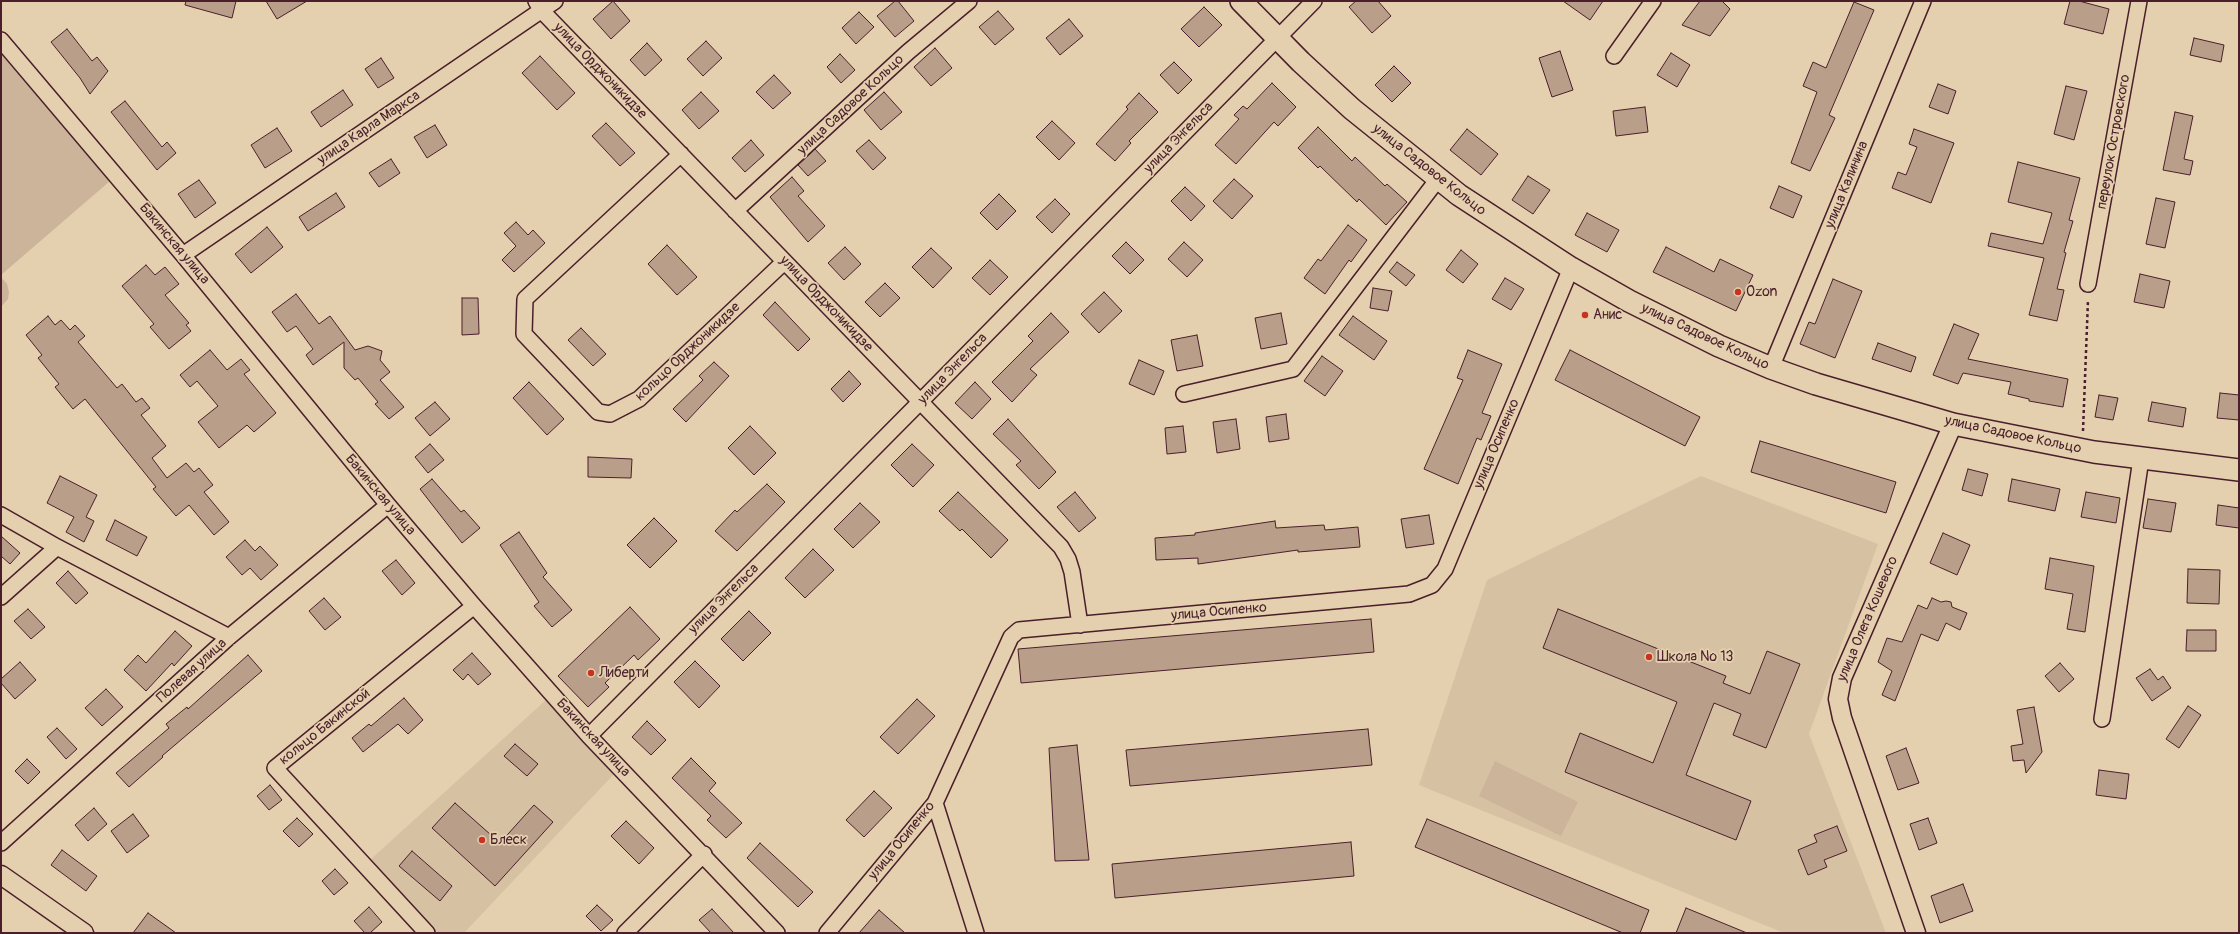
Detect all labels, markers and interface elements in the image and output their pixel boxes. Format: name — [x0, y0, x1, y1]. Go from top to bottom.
street label: улица Орджоникидзе — [550, 19, 650, 123]
street label: улица Садовое Кольцо — [794, 51, 908, 159]
street label: переулок Островского — [2094, 73, 2134, 211]
street label: улица Карла Маркса — [315, 87, 423, 169]
street label: улица Энгельса — [1141, 99, 1217, 177]
street label: улица Садовое Кольцо — [1369, 121, 1489, 219]
street label: улица Калинина — [1822, 139, 1872, 231]
street label: Бакинская улица — [135, 200, 213, 288]
street label: улица Орджоникидзе — [776, 252, 876, 356]
place label: Ozon — [1746, 284, 1777, 300]
marker: Ozon — [1733, 287, 1743, 297]
street label: кольцо Орджоникидзе — [632, 299, 744, 405]
street label: улица Садовое Кольцо — [1638, 300, 1772, 374]
place label: Анис — [1593, 307, 1622, 323]
marker: Анис — [1580, 310, 1590, 320]
street label: улица Энгельса — [915, 330, 991, 408]
street label: улица Осипенко — [1471, 397, 1523, 491]
street label: улица Садовое Кольцо — [1943, 412, 2083, 458]
street label: Бакинская улица — [341, 451, 419, 539]
street label: улица Олега Кошевого — [1834, 554, 1902, 684]
street label: улица Энгельса — [685, 560, 763, 638]
street label: улица Осипенко — [1171, 599, 1267, 625]
street label: Полевая улица — [154, 635, 230, 707]
place label: Школа № 13 — [1657, 649, 1733, 665]
marker: Школа № 13 — [1644, 652, 1654, 662]
place label: Либерти — [599, 665, 648, 681]
marker: Либерти — [586, 668, 596, 678]
street label: кольцо Бакинской — [276, 685, 374, 769]
street label: Бакинская улица — [553, 695, 633, 781]
street label: улица Осипенко — [865, 798, 939, 884]
place label: Блеск — [490, 832, 527, 848]
marker: Блеск — [477, 835, 487, 845]

